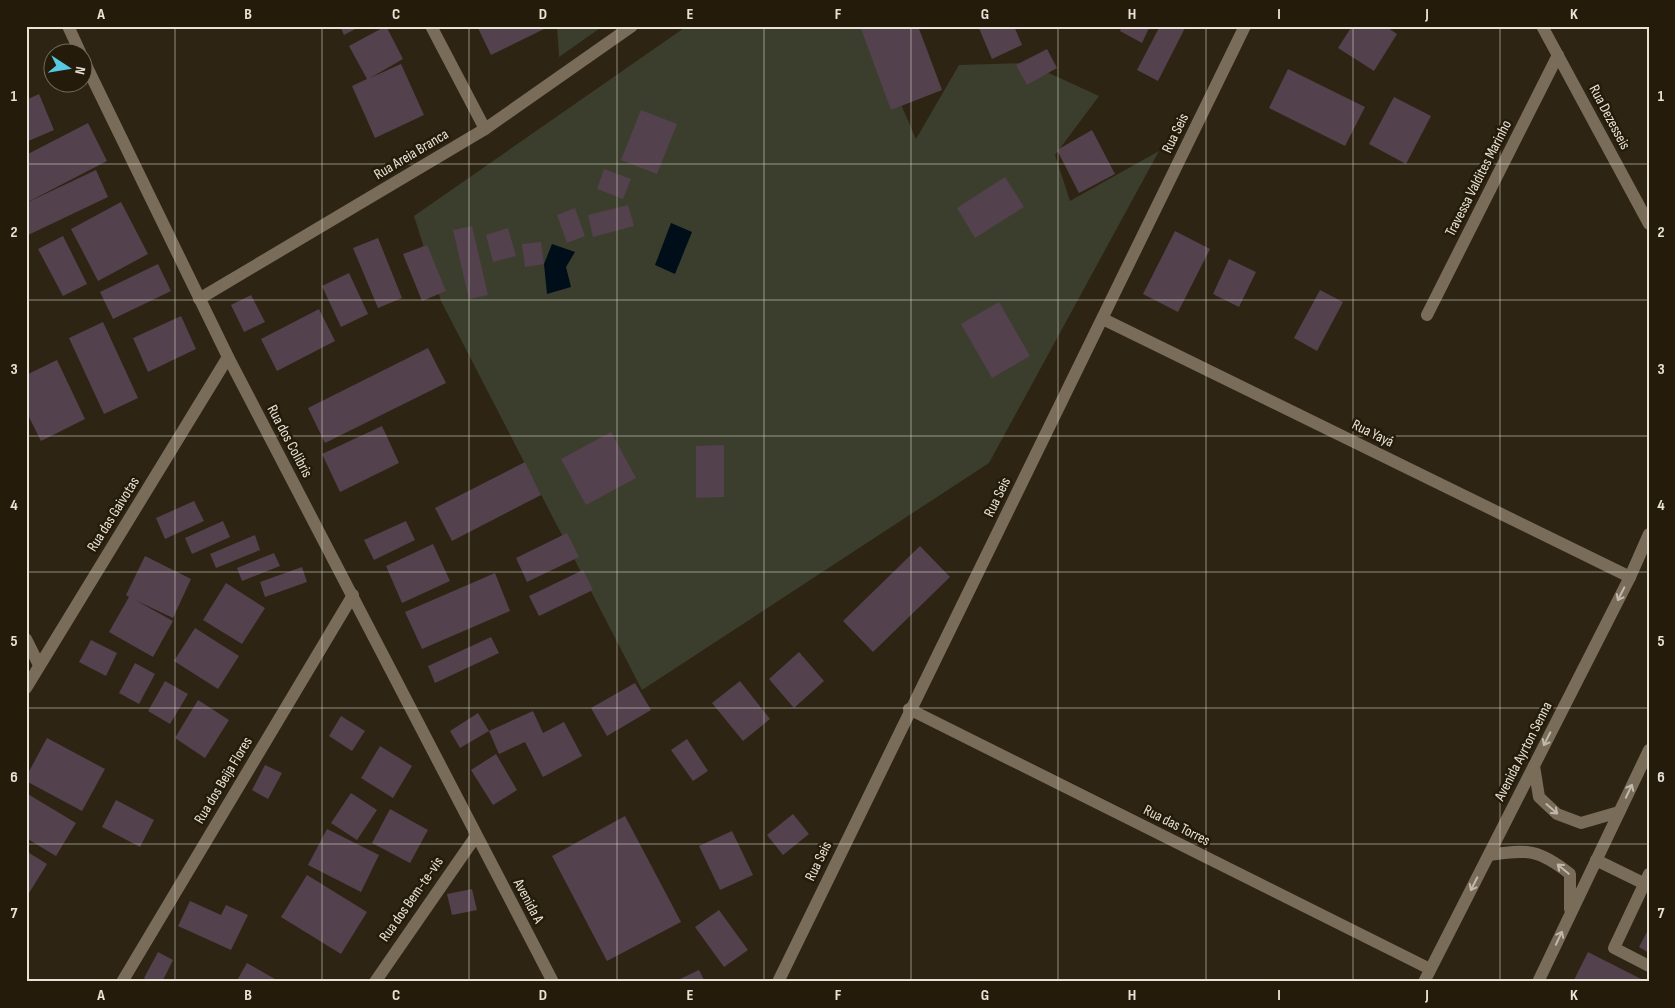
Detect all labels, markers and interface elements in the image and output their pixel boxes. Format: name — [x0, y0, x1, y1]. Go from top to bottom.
text: A — [96, 5, 105, 24]
text: B — [244, 5, 252, 24]
text: C — [392, 5, 400, 24]
text: D — [539, 5, 547, 24]
text: E — [687, 5, 694, 24]
text: F — [835, 5, 842, 24]
text: G — [981, 5, 989, 24]
text: H — [1128, 5, 1136, 24]
text: I — [1277, 5, 1281, 24]
text: J — [1424, 5, 1429, 24]
text: K — [1570, 5, 1578, 24]
north arrow — [42, 42, 92, 92]
text: N — [71, 65, 89, 76]
street label: Rua Dezesseis — [1585, 82, 1635, 153]
text: 1 — [11, 87, 18, 106]
text: 1 — [1658, 87, 1665, 106]
street label: Rua Seis — [1158, 110, 1193, 156]
street label: Travessa Valdites Marinho — [1441, 117, 1516, 240]
street label: Rua Areia Branca — [371, 125, 452, 184]
text: 2 — [10, 223, 18, 242]
text: 2 — [1657, 223, 1665, 242]
text: 3 — [10, 360, 18, 379]
text: 3 — [1657, 360, 1665, 379]
street label: Rua dos Colibris — [262, 402, 317, 481]
street label: Rua Yayá — [1349, 415, 1397, 452]
street label: Rua das Gaivotas — [83, 473, 144, 555]
street label: Rua Seis — [980, 474, 1015, 520]
text: 4 — [10, 496, 18, 515]
text: 4 — [1657, 496, 1665, 515]
one-way arrow — [1616, 586, 1625, 601]
text: 5 — [10, 632, 18, 651]
text: 5 — [1657, 632, 1665, 651]
street label: Avenida Ayrton Senna — [1490, 698, 1557, 805]
one-way arrow — [1542, 731, 1551, 746]
street label: Rua dos Beija Flores — [190, 733, 257, 827]
text: 6 — [10, 768, 18, 787]
text: 6 — [1657, 768, 1665, 787]
one-way arrow — [1625, 784, 1634, 799]
street label: Rua das Torres — [1140, 801, 1213, 850]
one-way arrow — [1545, 803, 1558, 814]
street label: Rua Seis — [801, 838, 836, 884]
street label: Rua dos Bem-te-vis — [375, 853, 448, 945]
one-way arrow — [1557, 863, 1570, 875]
street label: Avenida A — [508, 875, 548, 927]
one-way arrow — [1469, 876, 1478, 891]
text: 7 — [11, 904, 18, 923]
text: 7 — [1658, 904, 1665, 923]
one-way arrow — [1555, 931, 1564, 946]
text: A — [96, 986, 105, 1005]
text: B — [244, 986, 252, 1005]
text: C — [392, 986, 400, 1005]
text: D — [539, 986, 547, 1005]
text: E — [687, 986, 694, 1005]
text: F — [835, 986, 842, 1005]
text: G — [981, 986, 989, 1005]
text: H — [1128, 986, 1136, 1005]
text: I — [1277, 986, 1281, 1005]
text: J — [1424, 986, 1429, 1005]
text: K — [1570, 986, 1578, 1005]

